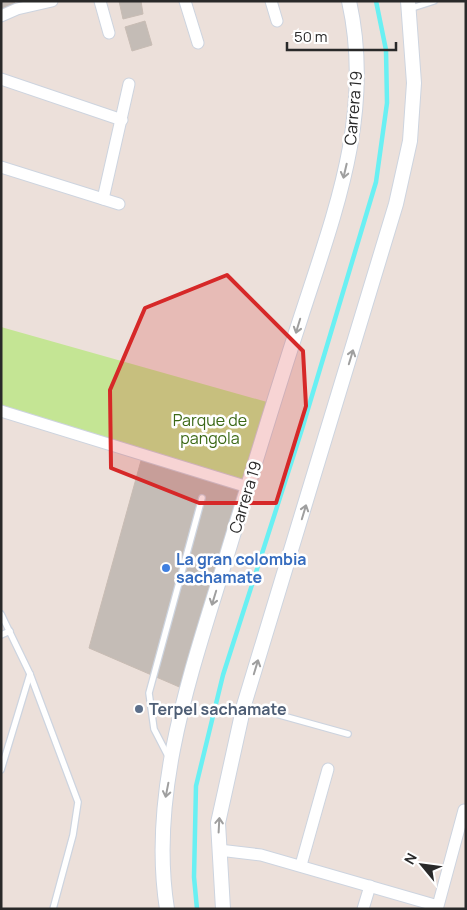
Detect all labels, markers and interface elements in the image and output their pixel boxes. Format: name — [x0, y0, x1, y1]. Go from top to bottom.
scale bar — [287, 20, 396, 52]
text: 50 m — [294, 26, 328, 47]
street label: Carrera 19 — [339, 70, 367, 146]
one-way arrow — [340, 162, 349, 178]
one-way arrow — [293, 318, 302, 333]
one-way arrow — [346, 349, 356, 365]
park label: Parque de pangola — [173, 409, 247, 449]
street label: Carrera 19 — [224, 458, 266, 536]
one-way arrow — [300, 505, 310, 521]
place label: La gran colombia sachamate — [176, 548, 307, 588]
marker: La gran colombia sachamate — [160, 562, 172, 574]
one-way arrow — [208, 590, 218, 606]
one-way arrow — [252, 660, 261, 676]
place label: Terpel sachamate — [149, 698, 287, 720]
marker: Terpel sachamate — [133, 703, 145, 715]
one-way arrow — [162, 781, 171, 797]
one-way arrow — [214, 818, 223, 834]
north arrow — [397, 840, 447, 890]
text: N — [399, 849, 421, 867]

